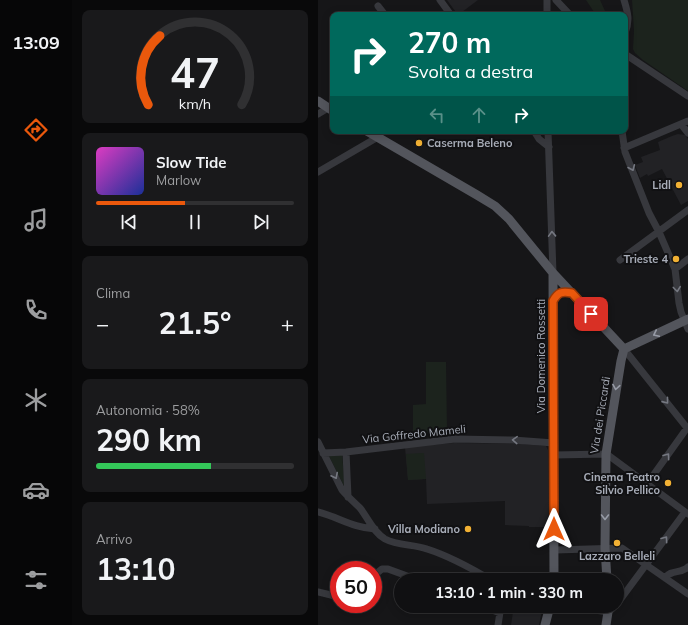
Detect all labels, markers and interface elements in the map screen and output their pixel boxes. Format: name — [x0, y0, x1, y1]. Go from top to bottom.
text: 270 m — [408, 25, 491, 60]
icon: right — [342, 28, 394, 80]
text: 13:09 — [12, 31, 60, 54]
text: 47 — [170, 45, 220, 97]
text: Svolta a destra — [408, 60, 533, 83]
text: km/h — [179, 94, 211, 112]
icon: left — [426, 104, 448, 126]
icon: ahead — [468, 104, 490, 126]
icon: right — [510, 104, 532, 126]
icon: directions — [22, 116, 50, 144]
place label: Caserma Beleno — [427, 136, 513, 150]
marker: Caserma Beleno — [414, 138, 424, 148]
text: Slow Tide — [156, 153, 226, 172]
one-way arrow — [628, 165, 636, 172]
text: Marlow — [156, 172, 201, 188]
place label: Lidl — [652, 178, 671, 192]
marker: Lidl — [674, 180, 684, 190]
icon: music — [22, 206, 50, 234]
icon: previous — [118, 211, 140, 233]
icon: pause — [184, 211, 206, 233]
icon: next — [250, 211, 272, 233]
one-way arrow — [547, 231, 556, 237]
place label: Trieste 4 — [624, 252, 668, 266]
marker: Trieste 4 — [671, 254, 681, 264]
text: Clima — [96, 285, 130, 301]
one-way arrow — [672, 286, 681, 292]
icon: phone — [22, 296, 50, 324]
pin — [574, 297, 608, 331]
street label: Via Domenico Rossetti — [534, 299, 548, 413]
icon: arrive — [580, 303, 602, 325]
text: 21.5° — [159, 304, 231, 342]
text: − — [96, 310, 109, 338]
text: + — [281, 310, 294, 338]
one-way arrow — [653, 329, 660, 337]
street label: Via dei Piccardi — [587, 375, 613, 455]
one-way arrow — [613, 384, 621, 391]
icon: climate — [22, 386, 50, 414]
one-way arrow — [661, 397, 668, 404]
text: Autonomia · 58% — [96, 402, 200, 418]
text: 290 km — [96, 421, 202, 459]
street label: Via Goffredo Mameli — [362, 422, 466, 446]
one-way arrow — [512, 436, 518, 445]
one-way arrow — [662, 453, 669, 460]
place label: Cinema Teatro Silvio Pellico — [583, 470, 660, 497]
one-way arrow — [330, 471, 338, 479]
icon: car — [22, 476, 50, 504]
marker: Cinema Teatro Silvio Pellico — [663, 478, 673, 488]
position arrow — [533, 508, 575, 550]
one-way arrow — [601, 514, 609, 520]
place label: Villa Modiano — [387, 522, 460, 536]
marker: Villa Modiano — [463, 524, 473, 534]
text: Arrivo — [96, 531, 132, 547]
one-way arrow — [660, 536, 668, 543]
marker: Lazzaro Belleli — [612, 538, 622, 548]
place label: Lazzaro Belleli — [579, 549, 655, 563]
text: 13:10 — [96, 550, 175, 588]
speed limit sign: 50 — [330, 561, 382, 613]
icon: filters — [22, 566, 50, 594]
text: 13:10 · 1 min · 330 m — [435, 583, 583, 602]

